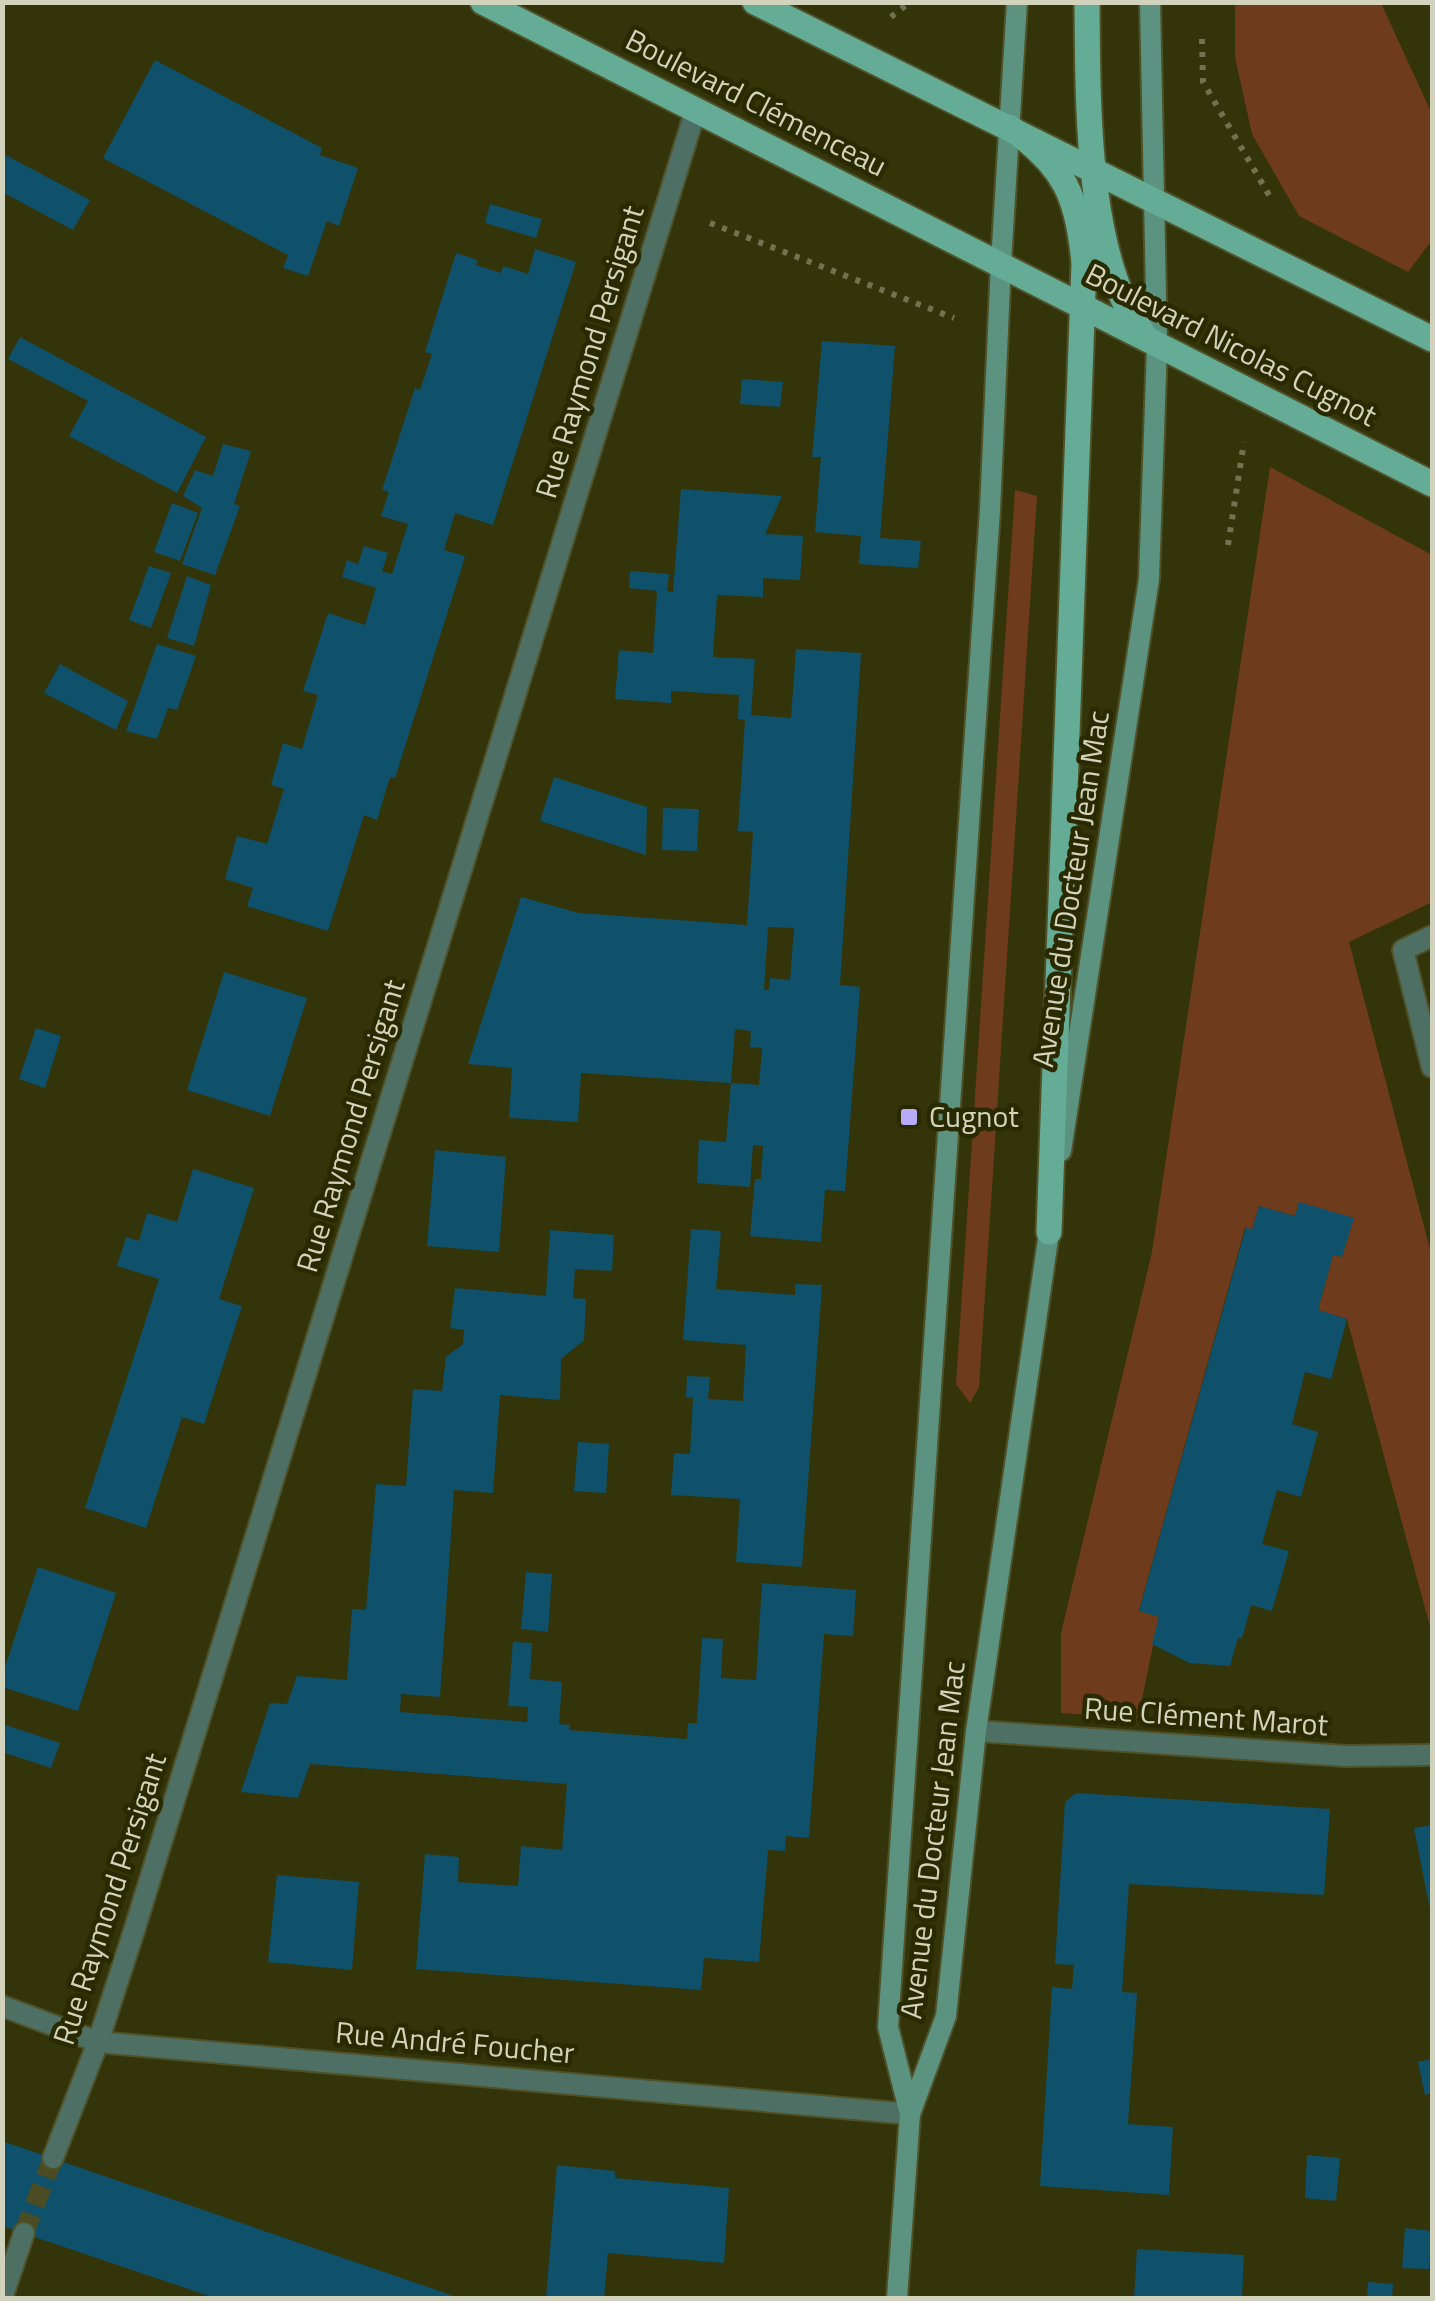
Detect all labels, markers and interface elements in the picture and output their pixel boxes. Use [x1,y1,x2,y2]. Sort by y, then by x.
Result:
street label: Boulevard Clémenceau [618,16,895,188]
street label: Rue Raymond Persigant [523,199,656,504]
street label: Boulevard Nicolas Cugnot [1078,251,1386,438]
street label: Avenue du Docteur Jean Mac [1019,707,1121,1070]
street label: Rue Raymond Persigant [284,973,417,1278]
place label: Cugnot [929,1093,1019,1139]
marker: Cugnot [898,1106,920,1128]
street label: Avenue du Docteur Jean Mac [887,1658,977,2022]
street label: Rue Clément Marot [1083,1685,1330,1748]
street label: Rue Raymond Persigant [40,1747,178,2050]
street label: Rue André Foucher [334,2009,576,2075]

